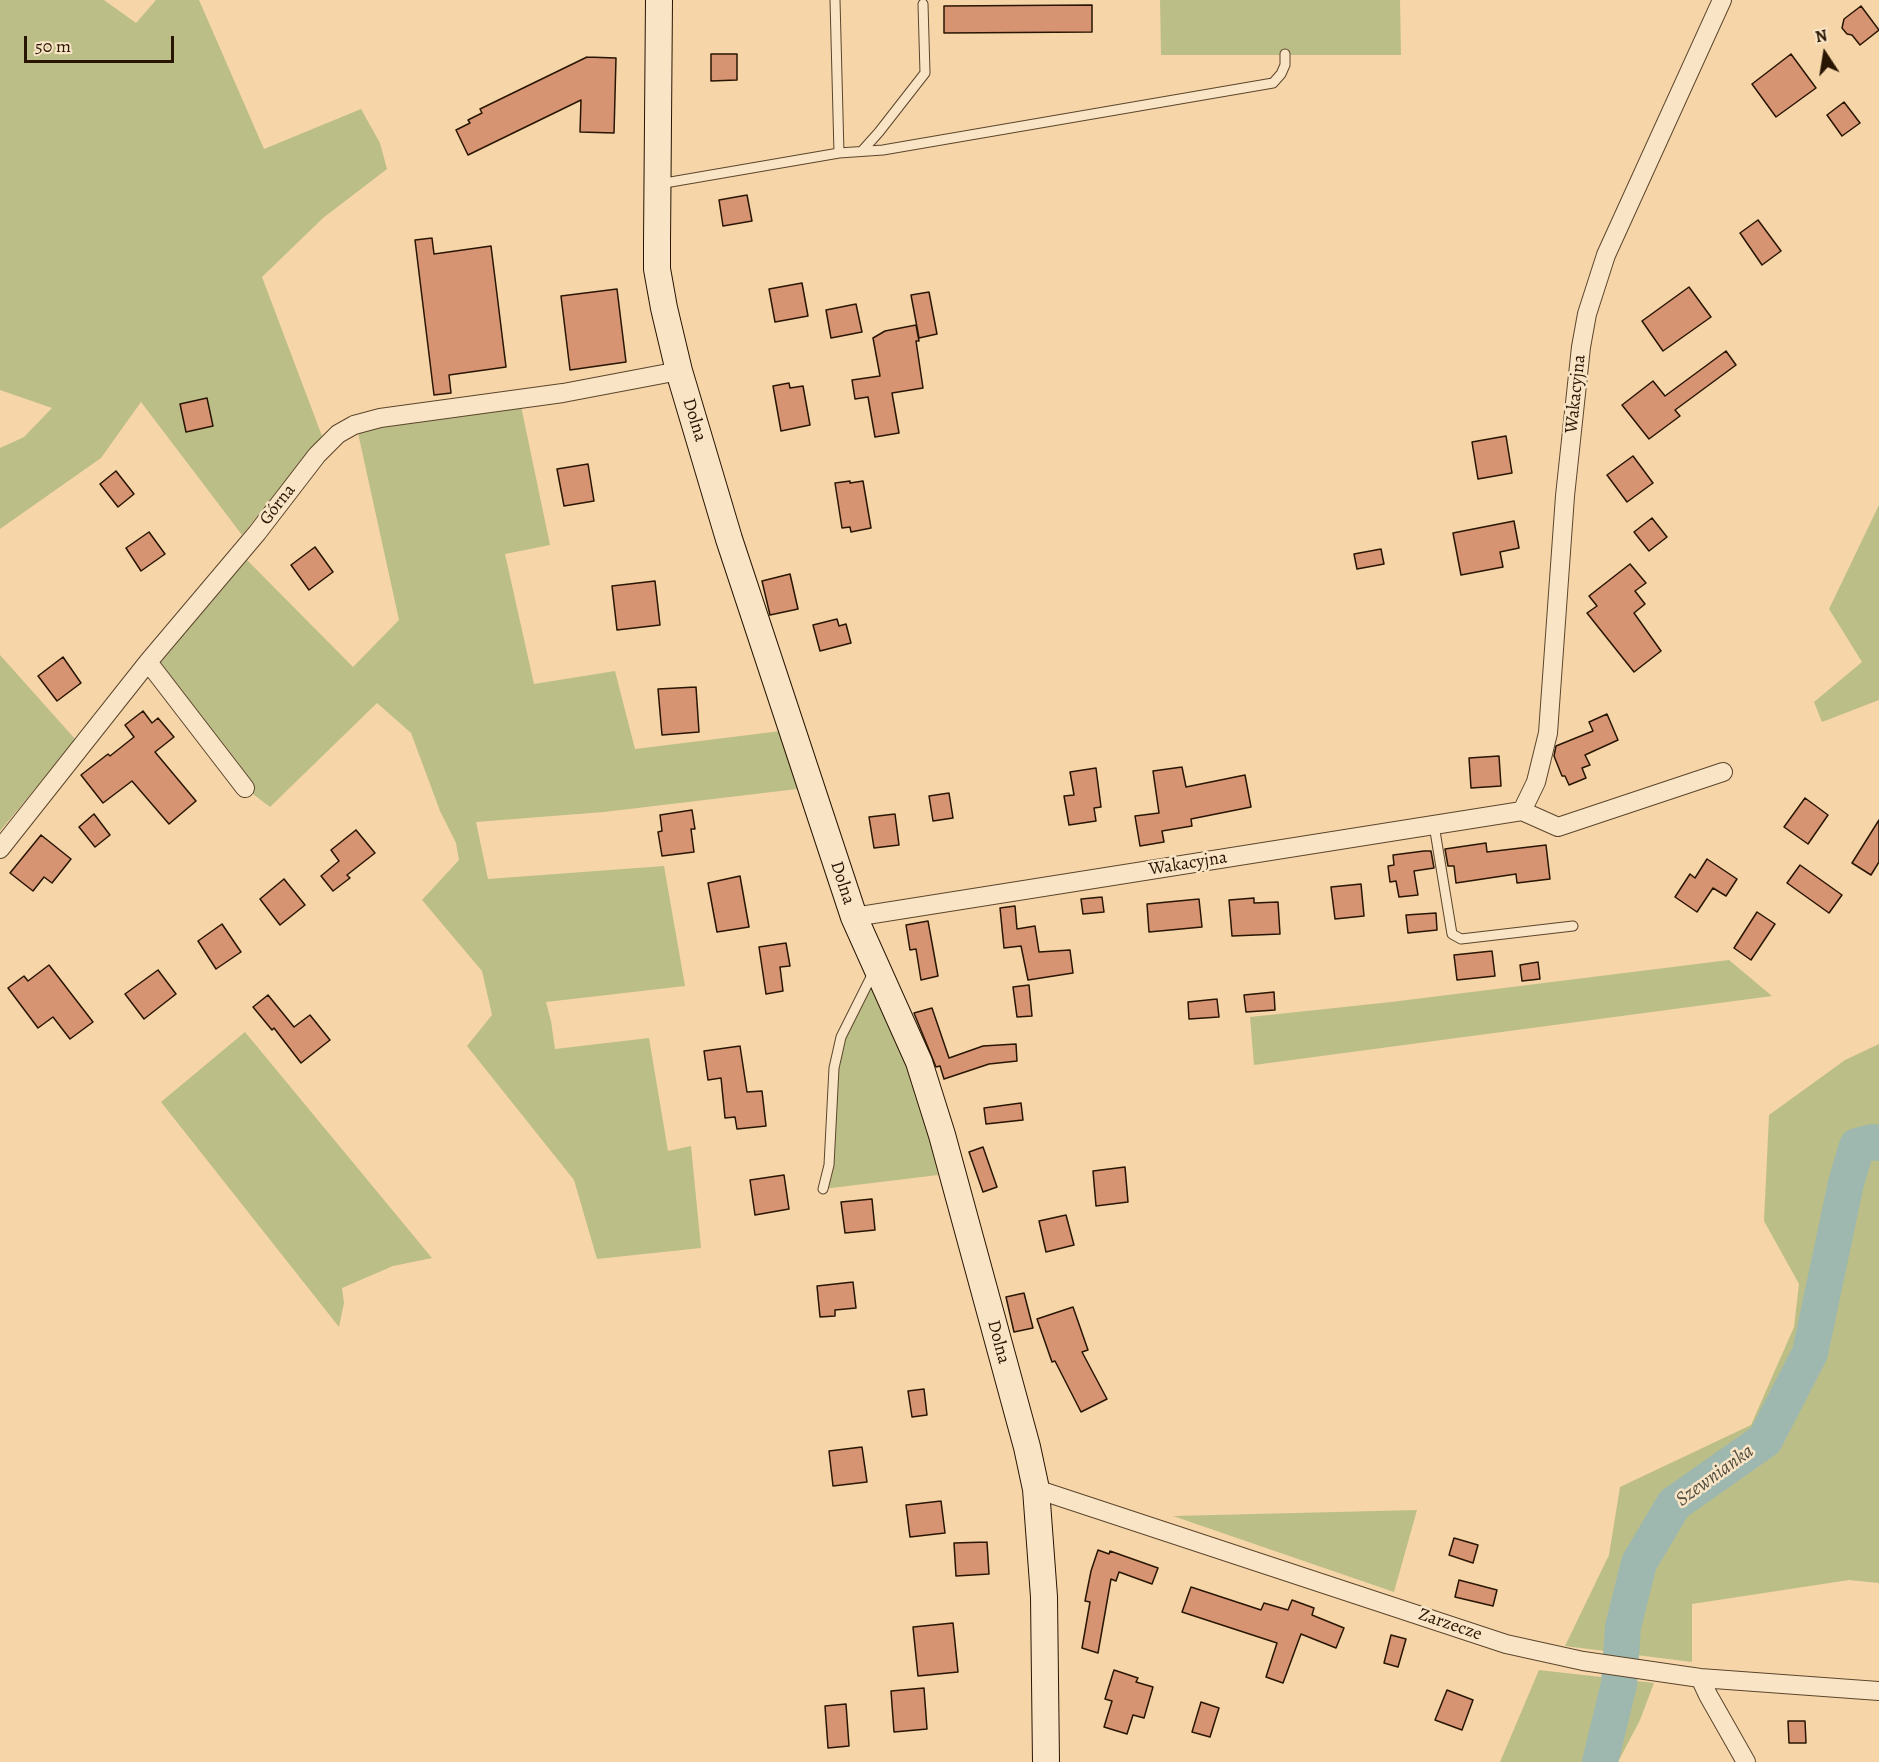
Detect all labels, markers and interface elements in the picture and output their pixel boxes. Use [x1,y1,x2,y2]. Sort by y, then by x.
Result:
scale bar [27,24,177,62]
north arrow [1795,24,1855,84]
text: N [1813,24,1829,48]
text: 50 m [35,34,71,58]
street label: Wakacyjna [1561,354,1591,434]
street label: Dolna [677,396,711,444]
street label: Górna [255,480,301,530]
street label: Wakacyjna [1147,847,1229,881]
street label: Dolna [825,859,859,907]
street label: Dolna [982,1318,1014,1366]
water label: Szewnianka [1671,1440,1759,1512]
street label: Zarzecze [1415,1604,1485,1646]

